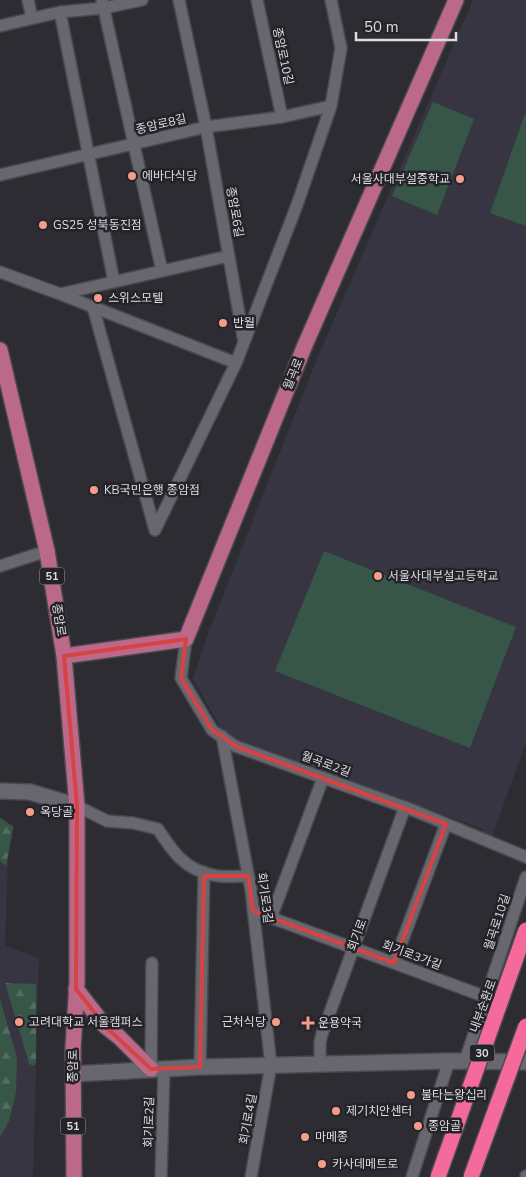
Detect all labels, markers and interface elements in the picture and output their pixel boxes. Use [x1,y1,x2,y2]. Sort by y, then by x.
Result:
scale bar [356,10,456,42]
text: 50 m [364,17,399,37]
street label: 종암로10길 [269,26,297,86]
street label: 종암로8길 [134,110,188,138]
place label: 에바다식당 [142,168,197,184]
marker: 에바다식당 [126,170,138,182]
place label: 서울사대부설중학교 [351,171,450,187]
marker: 서울사대부설중학교 [454,173,466,185]
street label: 종암로6길 [223,185,247,239]
place label: GS25 성북동진점 [53,217,142,233]
marker: GS25 성북동진점 [37,219,49,231]
place label: 스위스모텔 [108,290,163,306]
marker: 스위스모텔 [92,292,104,304]
place label: 반월 [233,315,255,331]
marker: 반월 [217,317,229,329]
street label: 월곡로 [279,356,307,392]
place label: KB국민은행 종암점 [104,482,200,498]
marker: KB국민은행 종암점 [88,484,100,496]
road number: 51 [40,568,64,584]
place label: 서울사대부설고등학교 [388,568,498,584]
marker: 서울사대부설고등학교 [372,570,384,582]
street label: 종암로 [49,602,69,638]
street label: 월곡로2길 [299,748,353,780]
place label: 옥당골 [40,804,73,820]
marker: 옥당골 [24,806,36,818]
street label: 회기로3길 [254,871,276,925]
street label: 월곡로10길 [480,892,514,952]
street label: 회기로 [344,917,370,953]
street label: 회기로3가길 [380,937,444,973]
street label: 내부순환로 [466,977,500,1035]
place label: 고려대학교 서울캠퍼스 [29,1014,143,1030]
place label: 근처식당 [222,1014,266,1030]
place label: 운용약국 [318,1015,362,1031]
marker: 고려대학교 서울캠퍼스 [13,1016,25,1028]
marker: 근처식당 [270,1016,282,1028]
marker: 운용약국 [302,1017,314,1029]
road number: 30 [470,1044,494,1062]
street label: 종암로 [65,1049,81,1083]
place label: 불타는왕십리 [421,1087,487,1103]
marker: 불타는왕십리 [405,1089,417,1101]
street label: 회기로4길 [236,1092,260,1146]
street label: 회기로2길 [141,1096,157,1148]
place label: 제기치안센터 [346,1103,412,1119]
marker: 제기치안센터 [330,1105,342,1117]
road number: 51 [60,1118,86,1134]
place label: 종암골 [428,1118,461,1134]
marker: 종암골 [412,1120,424,1132]
place label: 마메종 [315,1129,348,1145]
marker: 마메종 [299,1131,311,1143]
place label: 카사데메트로 [332,1156,398,1172]
marker: 카사데메트로 [316,1158,328,1170]

